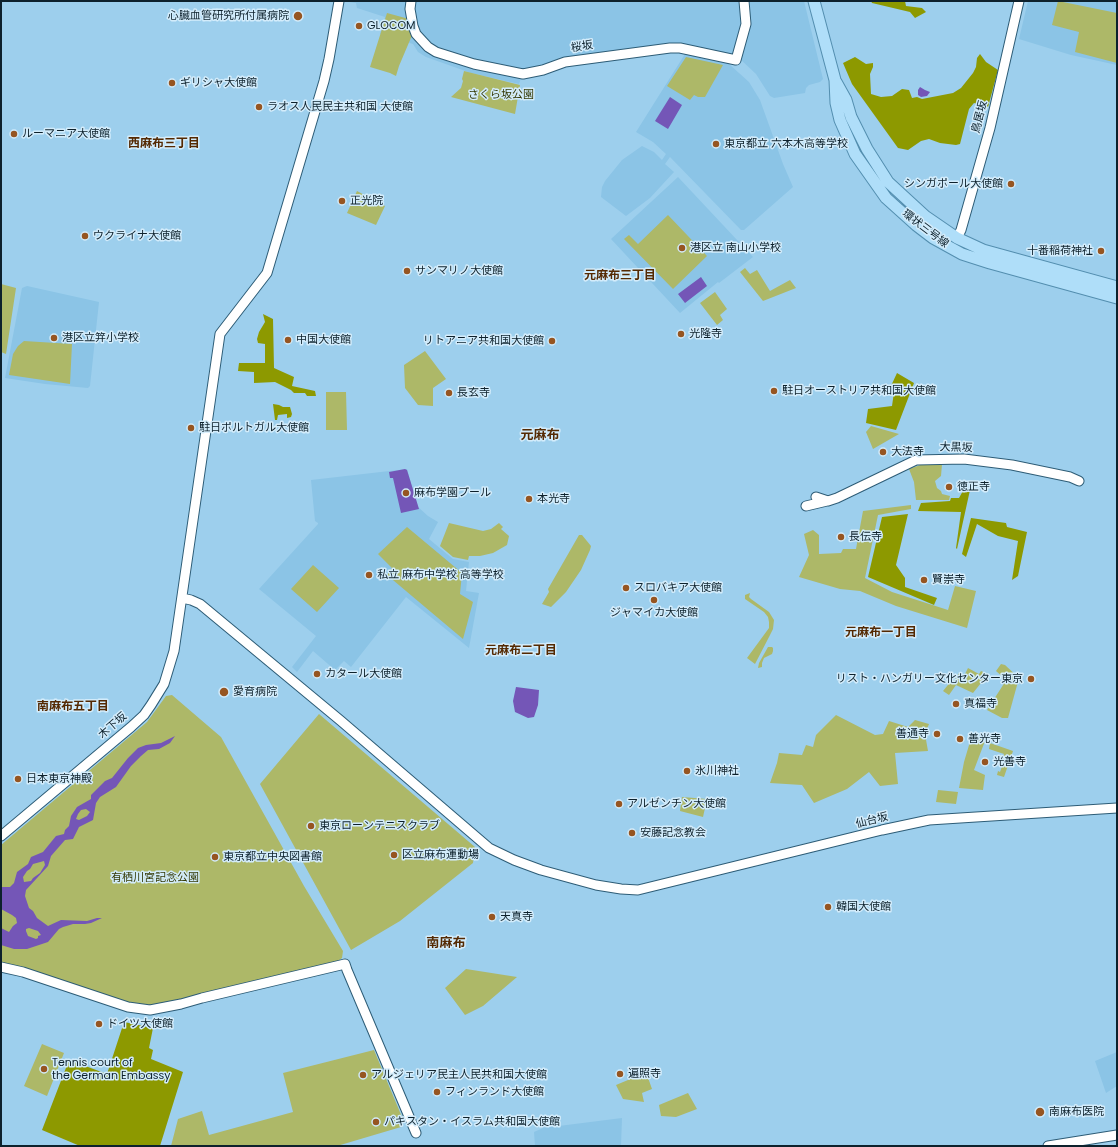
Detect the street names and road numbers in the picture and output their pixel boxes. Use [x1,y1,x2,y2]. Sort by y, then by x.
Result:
street label: 桜坂 [570,39,594,55]
street label: 鳥居坂 [970,99,990,135]
street label: 環状三号線 [899,207,951,251]
street label: 大黒坂 [939,441,973,455]
street label: 木下坂 [96,710,130,742]
street label: 仙台坂 [854,811,890,831]

